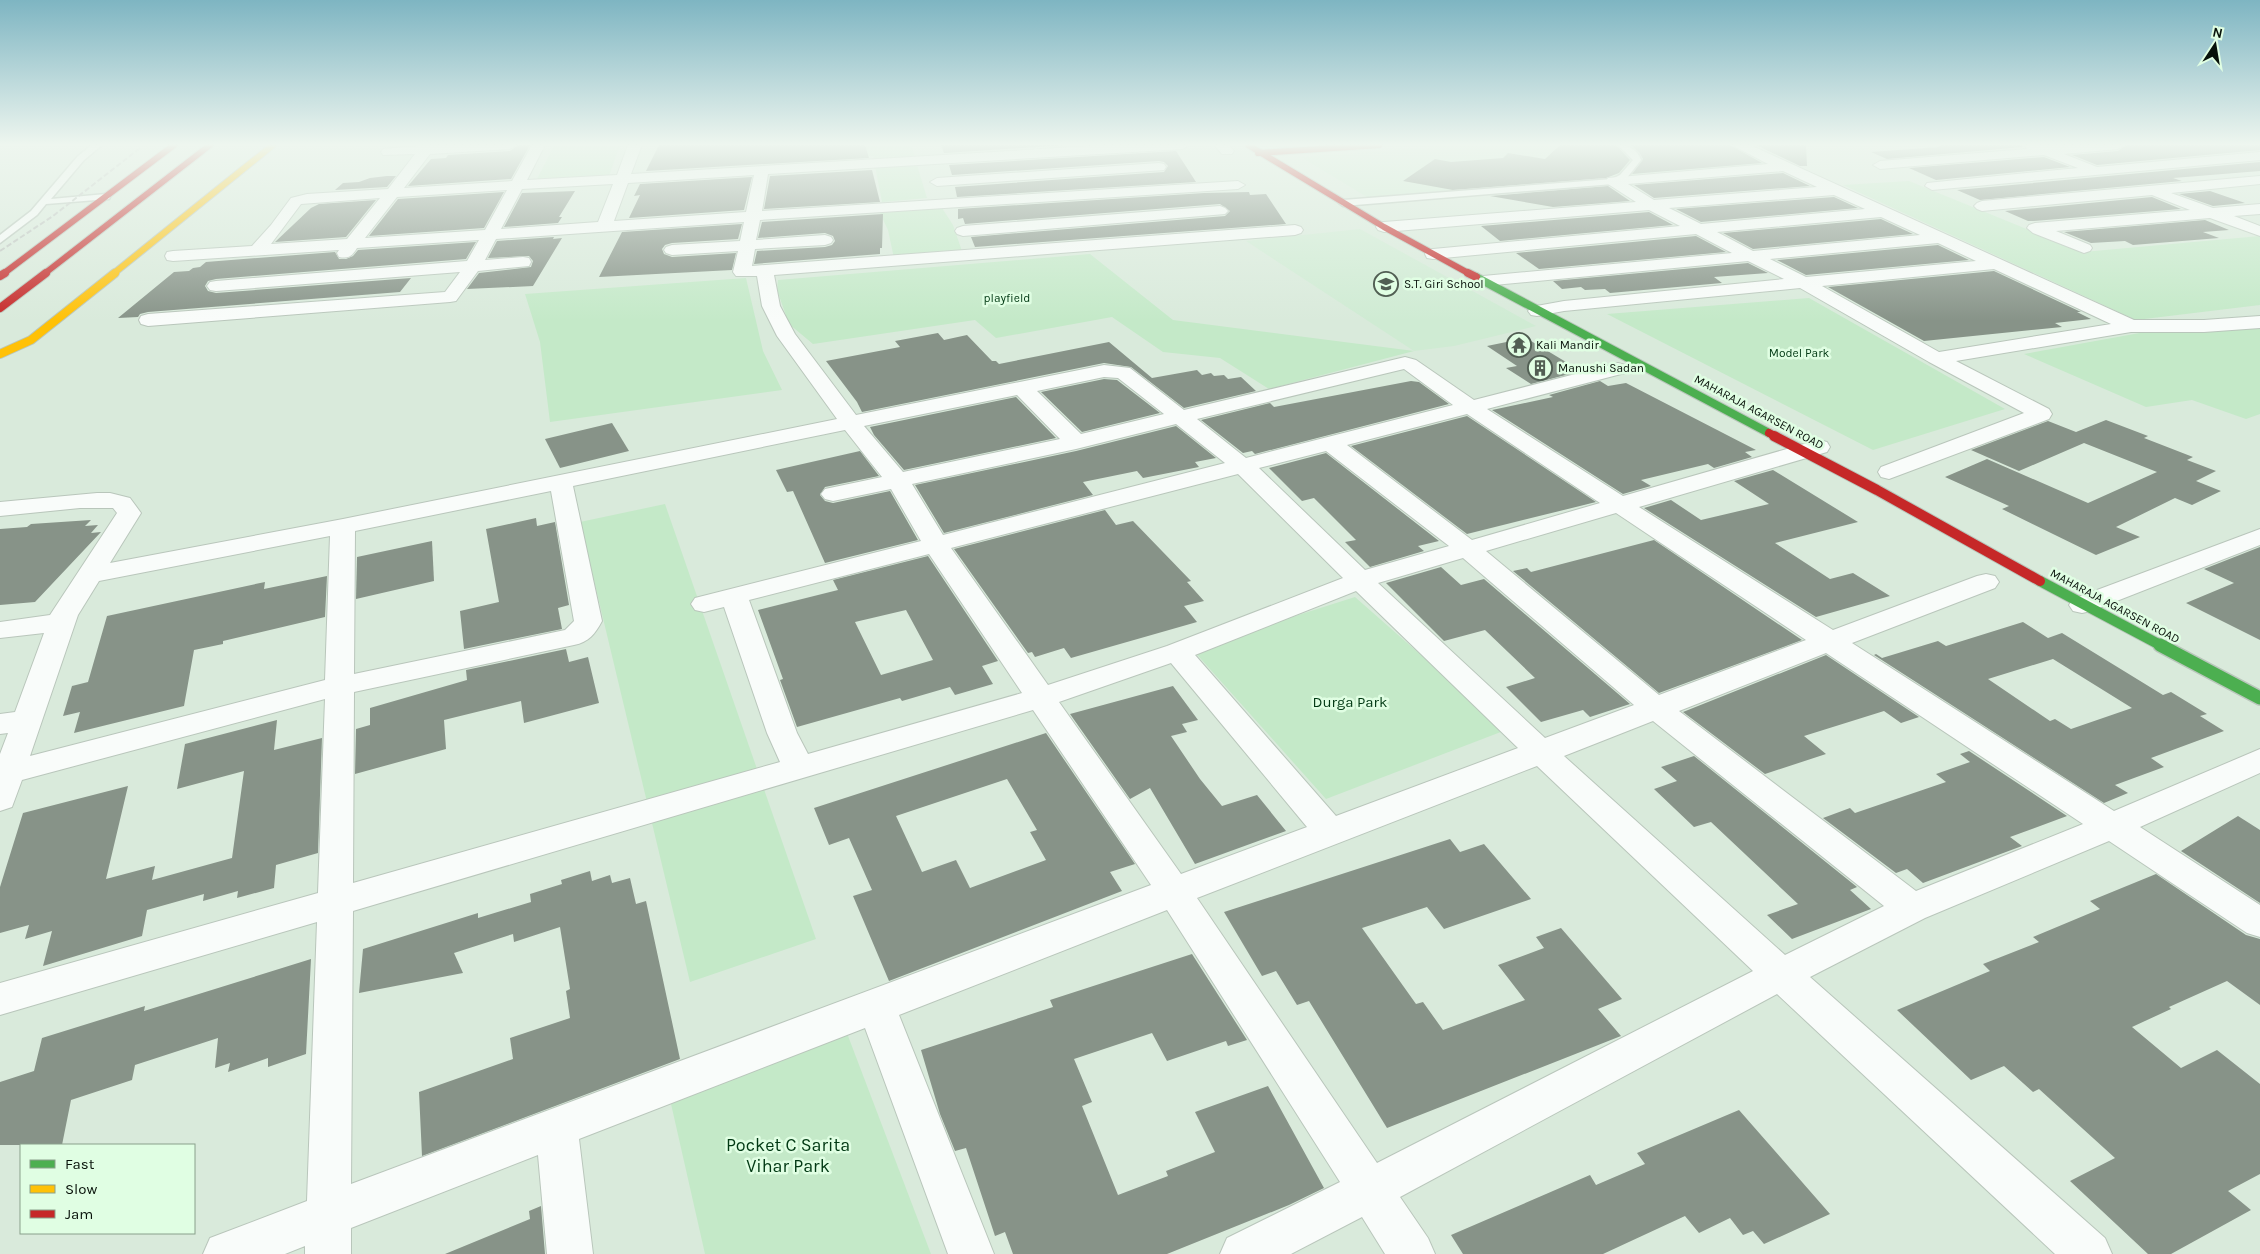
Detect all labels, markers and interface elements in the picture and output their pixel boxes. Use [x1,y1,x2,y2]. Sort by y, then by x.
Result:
north arrow [2190,20,2240,70]
text: N [2211,23,2224,42]
school or university icon: S.T. Giri School [1373,271,1399,297]
place label: S.T. Giri School [1404,277,1484,291]
park label: playfield [984,291,1030,305]
temple icon: Kali Mandir [1506,332,1532,358]
place label: Kali Mandir [1536,338,1599,352]
park label: Model Park [1769,346,1830,360]
building icon: Manushi Sadan [1527,355,1553,381]
place label: Manushi Sadan [1558,361,1644,375]
street label: MAHARAJA AGARSEN ROAD [1692,372,1826,452]
street label: MAHARAJA AGARSEN ROAD [2048,566,2182,646]
park label: Durga Park [1313,693,1387,711]
park label: Pocket C Sarita Vihar Park [726,1134,850,1177]
legend [20,1144,195,1234]
text: Fast [65,1155,95,1173]
text: Slow [65,1180,97,1198]
text: Jam [65,1205,93,1223]

